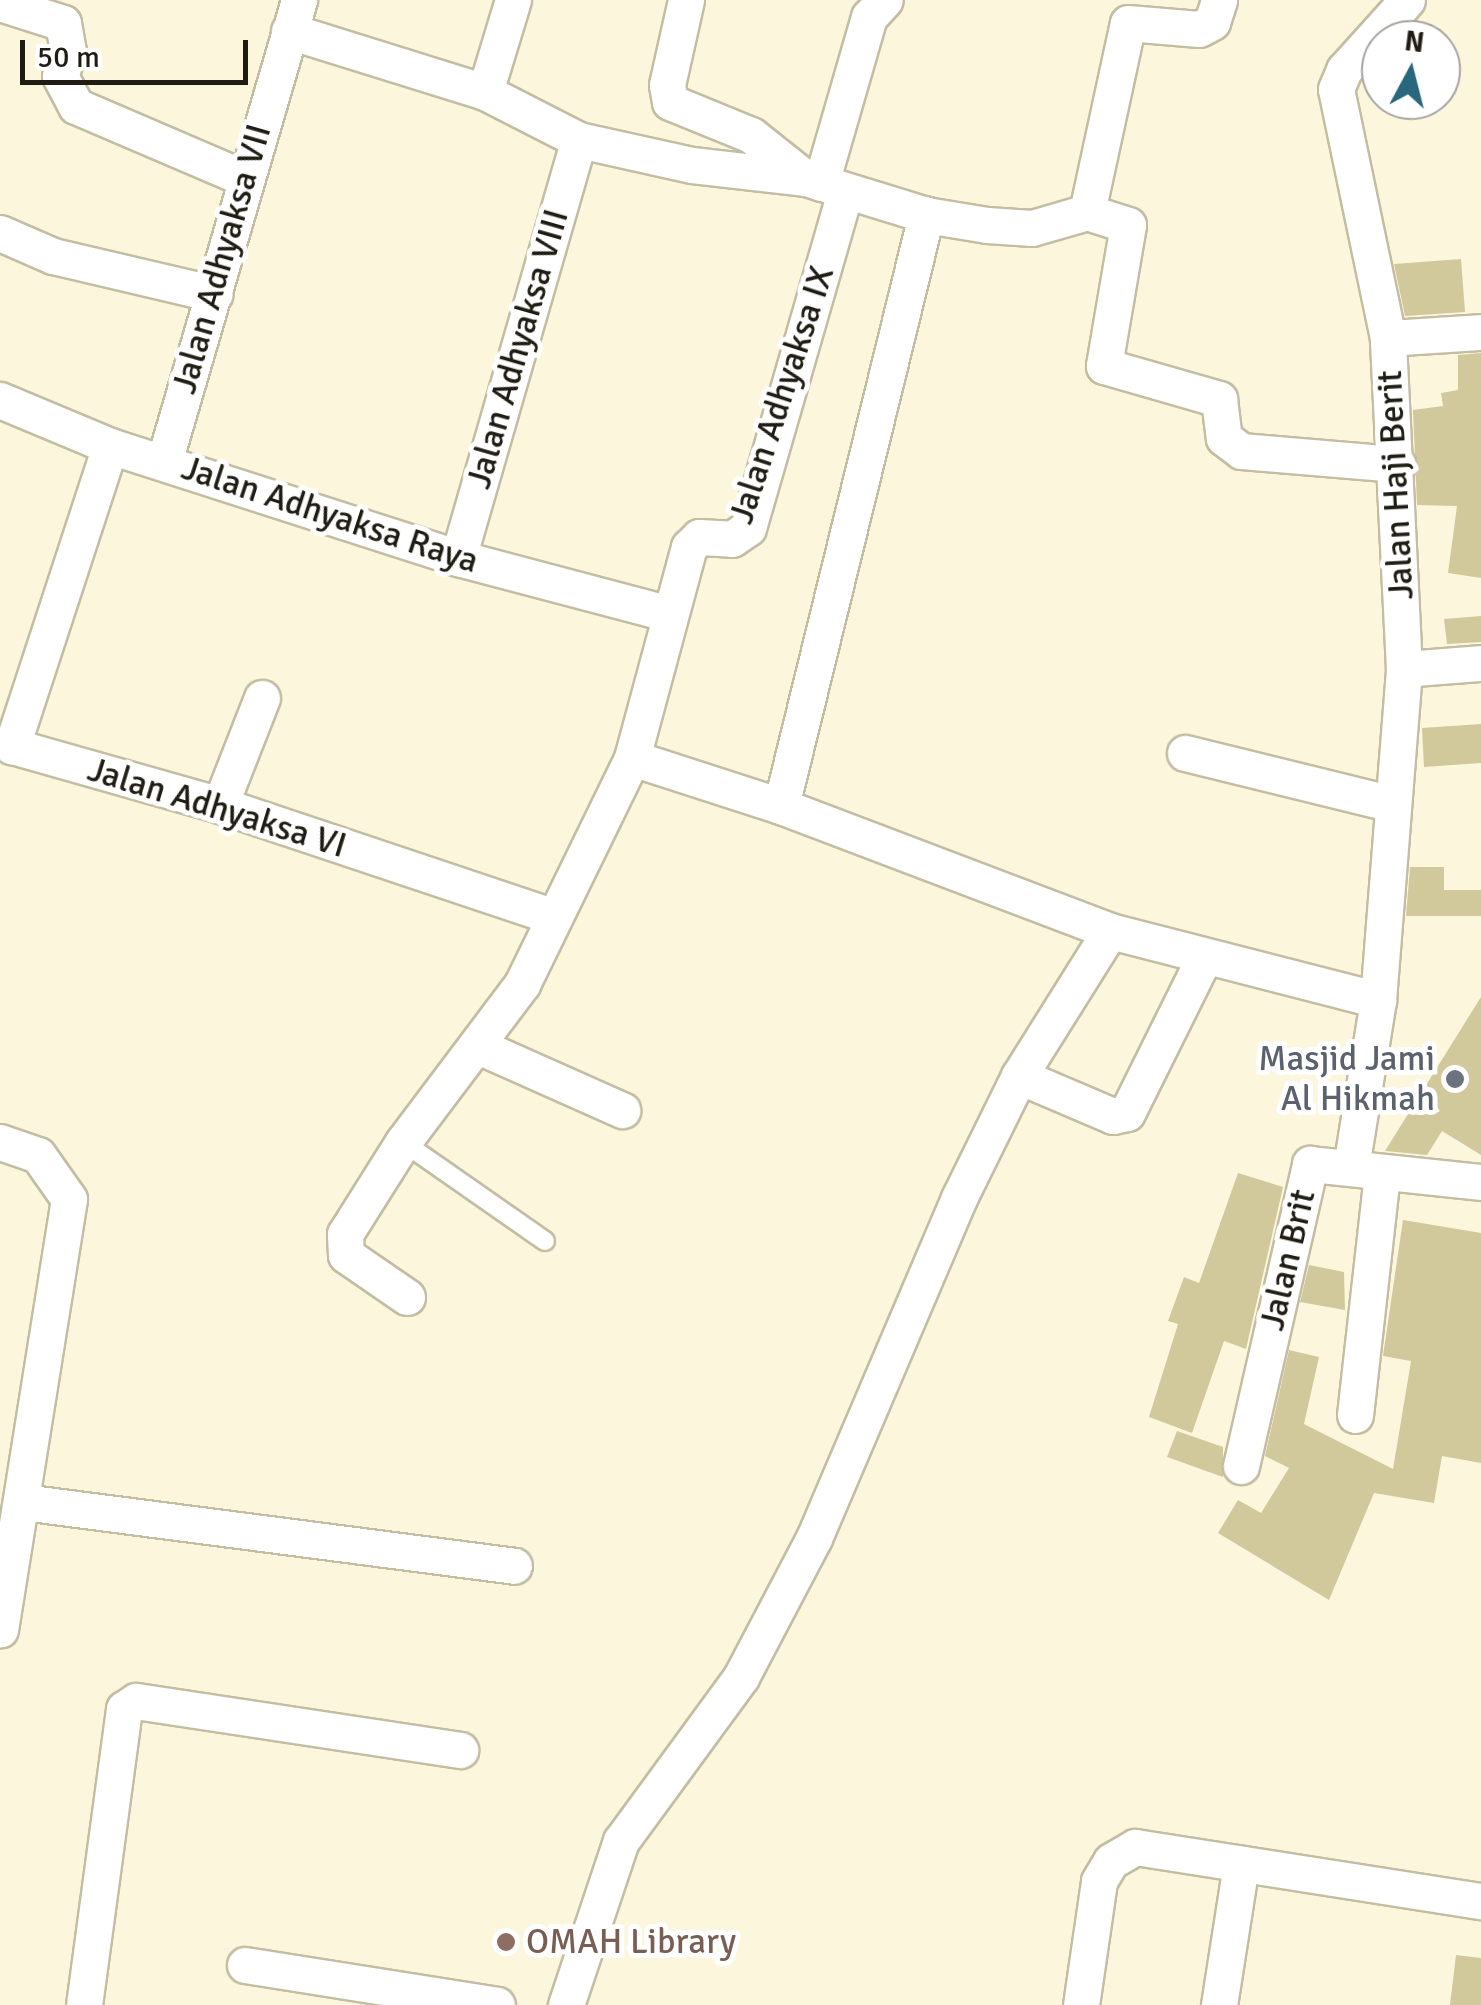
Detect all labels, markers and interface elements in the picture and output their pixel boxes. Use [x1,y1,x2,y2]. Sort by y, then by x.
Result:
scale bar [25,20,252,82]
north arrow [1361,20,1461,120]
text: N [1403,24,1426,60]
text: 50 m [37,39,100,76]
street label: Jalan Adhyaksa VII [163,119,281,399]
street label: Jalan Adhyaksa VIII [458,205,578,493]
street label: Jalan Adhyaksa IX [721,261,843,529]
street label: Jalan Haji Berit [1369,369,1423,601]
street label: Jalan Adhyaksa Raya [176,447,484,583]
street label: Jalan Adhyaksa VI [83,749,351,867]
place label: Masjid Jami Al Hikmah [1258,1038,1435,1120]
marker: Masjid Jami Al Hikmah [1444,1068,1466,1090]
street label: Jalan Brit [1251,1186,1325,1334]
place label: OMAH Library [526,1921,736,1963]
marker: OMAH Library [495,1931,517,1953]

